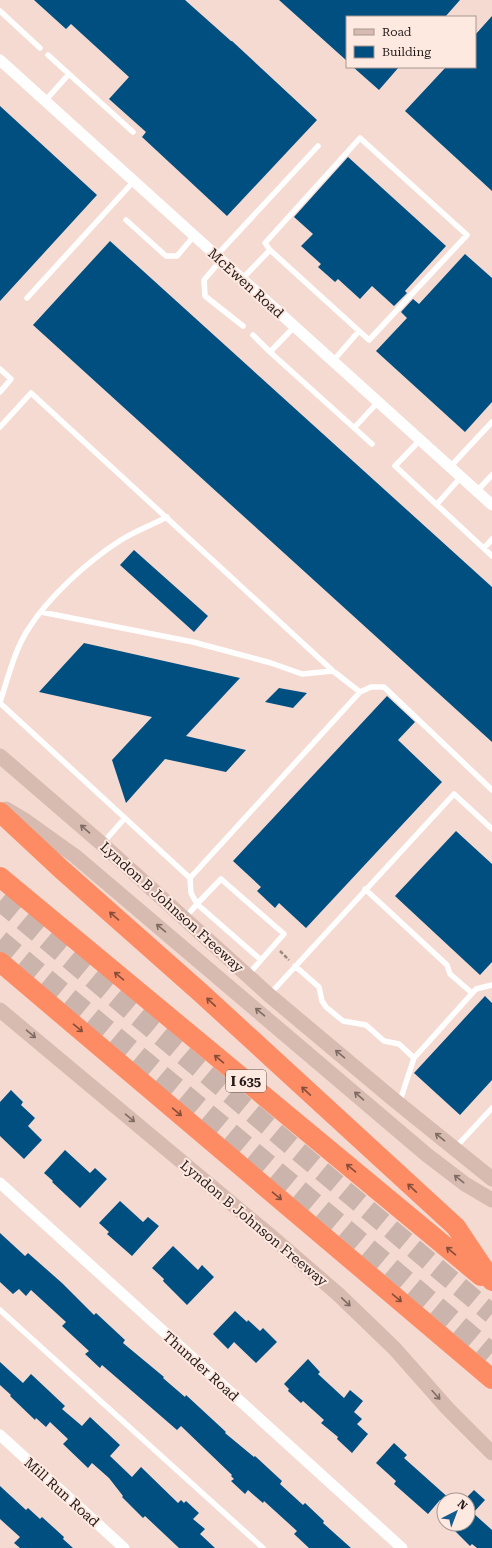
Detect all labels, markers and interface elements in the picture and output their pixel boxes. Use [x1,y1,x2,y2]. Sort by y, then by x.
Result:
legend [346,16,476,68]
text: Road [382,25,412,39]
text: Building [382,45,431,59]
street label: McEwen Road [205,245,287,321]
one-way arrow [80,825,90,834]
street label: Lyndon B Johnson Freeway [97,838,247,976]
one-way arrow [109,911,119,920]
one-way arrow [156,923,166,932]
one-way arrow [113,971,124,980]
one-way arrow [206,997,216,1007]
one-way arrow [255,1007,266,1016]
one-way arrow [73,1024,83,1033]
one-way arrow [25,1029,36,1038]
one-way arrow [334,1050,345,1059]
one-way arrow [213,1054,224,1063]
road number: I 635 [226,1070,266,1092]
one-way arrow [301,1086,311,1095]
one-way arrow [354,1092,365,1101]
one-way arrow [172,1108,183,1117]
one-way arrow [124,1114,135,1123]
one-way arrow [434,1132,445,1141]
street label: Lyndon B Johnson Freeway [177,1157,331,1290]
one-way arrow [346,1164,357,1173]
one-way arrow [454,1175,465,1184]
one-way arrow [408,1184,418,1193]
one-way arrow [271,1192,282,1201]
one-way arrow [446,1247,457,1256]
one-way arrow [392,1294,403,1303]
one-way arrow [341,1297,351,1307]
street label: Thunder Road [160,1328,242,1404]
one-way arrow [431,1390,440,1400]
street label: Mill Run Road [21,1454,103,1530]
north arrow [436,1492,476,1532]
text: N [455,1497,470,1513]

